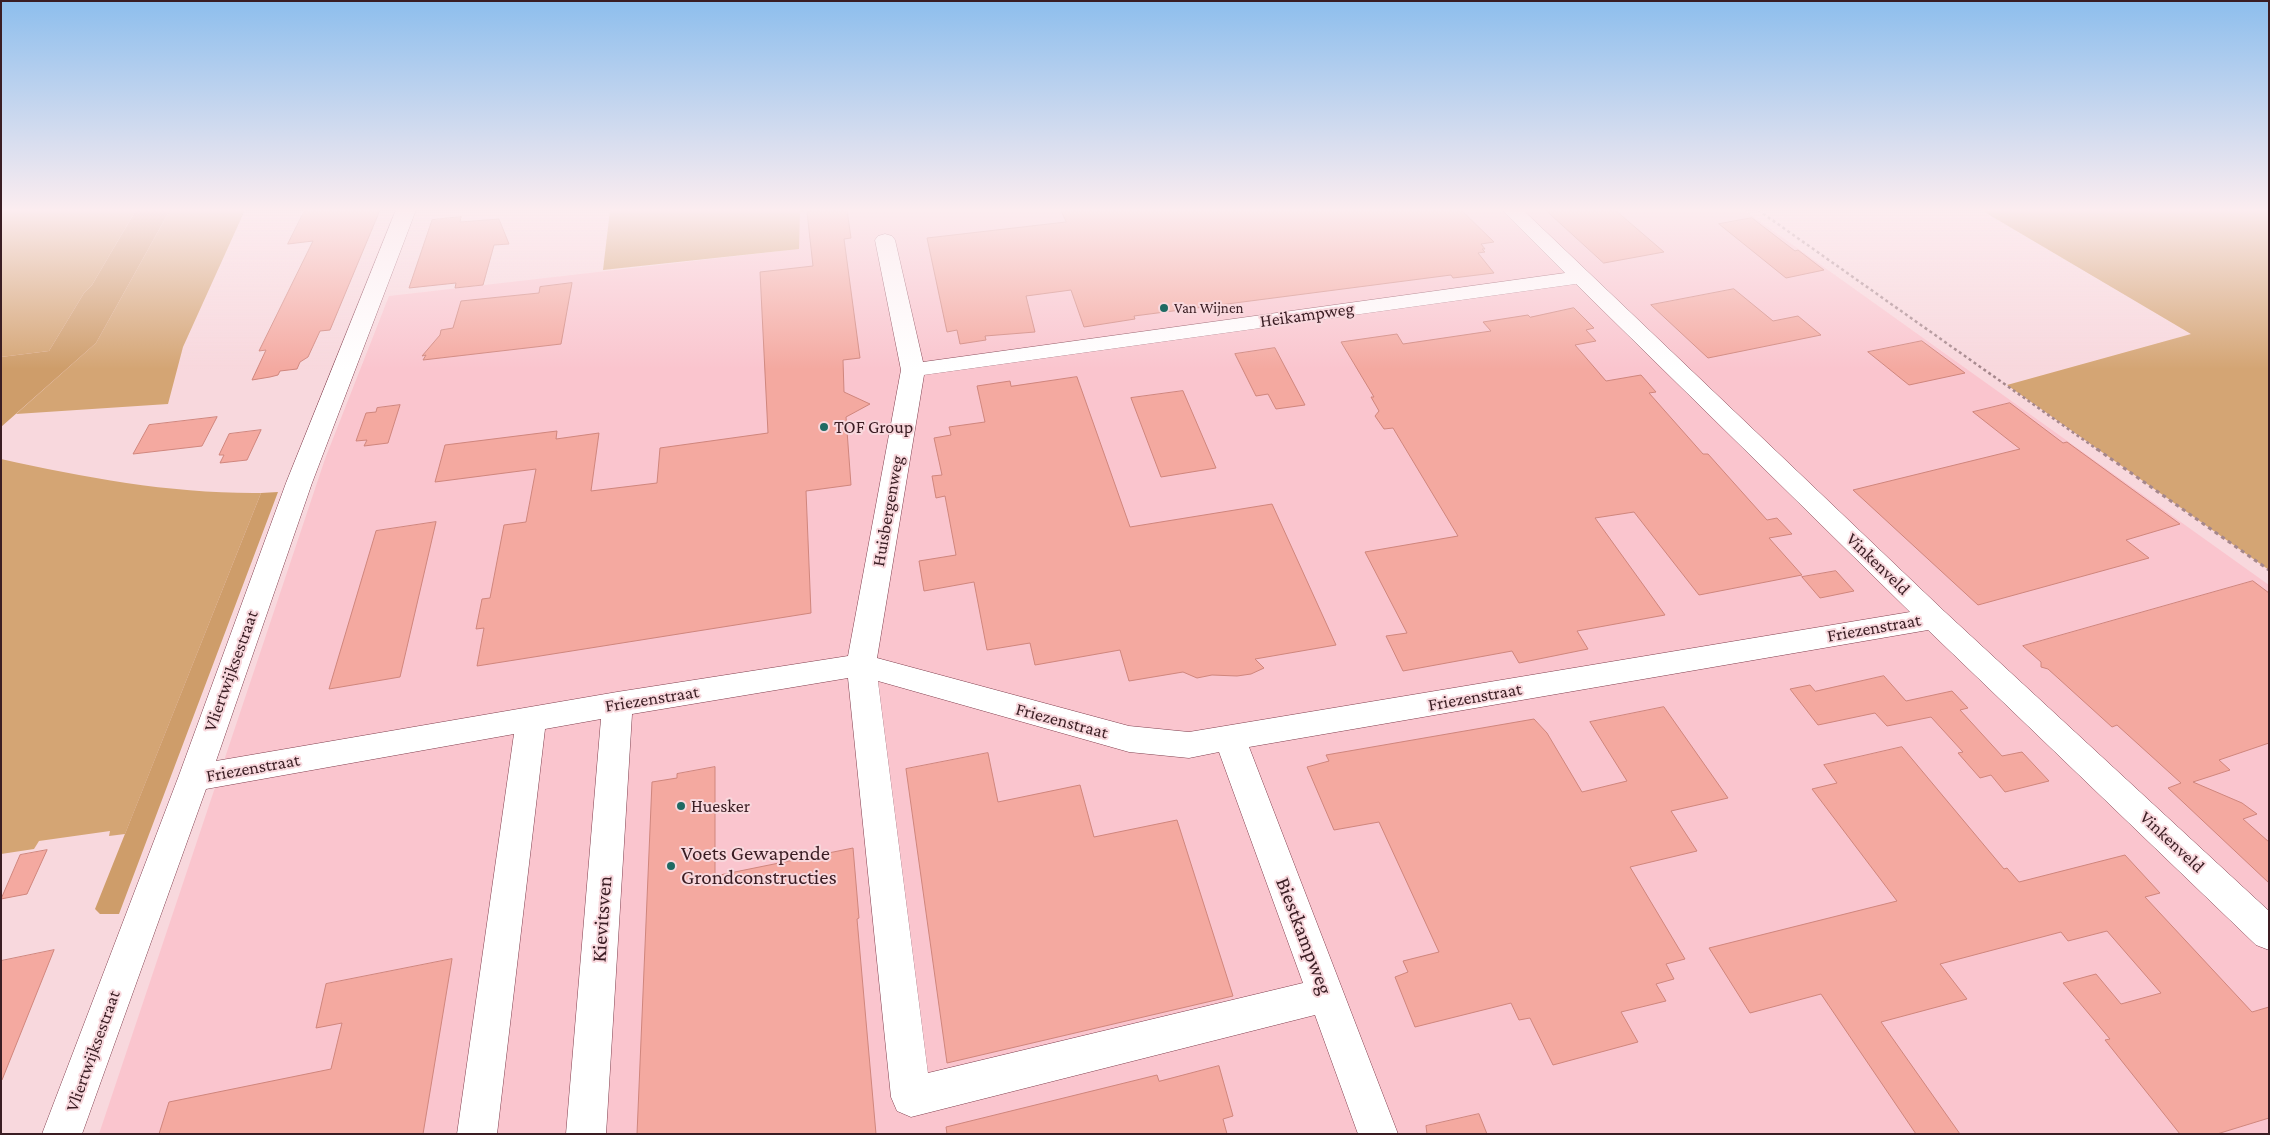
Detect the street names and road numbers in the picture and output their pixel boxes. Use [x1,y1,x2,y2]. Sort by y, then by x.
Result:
street label: Heikampweg [1259,298,1355,332]
street label: Huisbergenweg [868,454,908,568]
street label: Vinkenveld [1841,528,1915,600]
street label: Vliertwijksestraat [199,607,263,735]
street label: Friezenstraat [1825,609,1923,647]
street label: Friezenstraat [1426,678,1524,716]
street label: Friezenstraat [604,681,700,717]
street label: Friezenstraat [1013,698,1111,744]
street label: Friezenstraat [204,749,302,787]
street label: Vinkenveld [2135,807,2209,877]
street label: Biestkampweg [1270,874,1338,998]
street label: Kievitsven [586,875,618,963]
street label: Vliertwijksestraat [61,987,125,1115]

